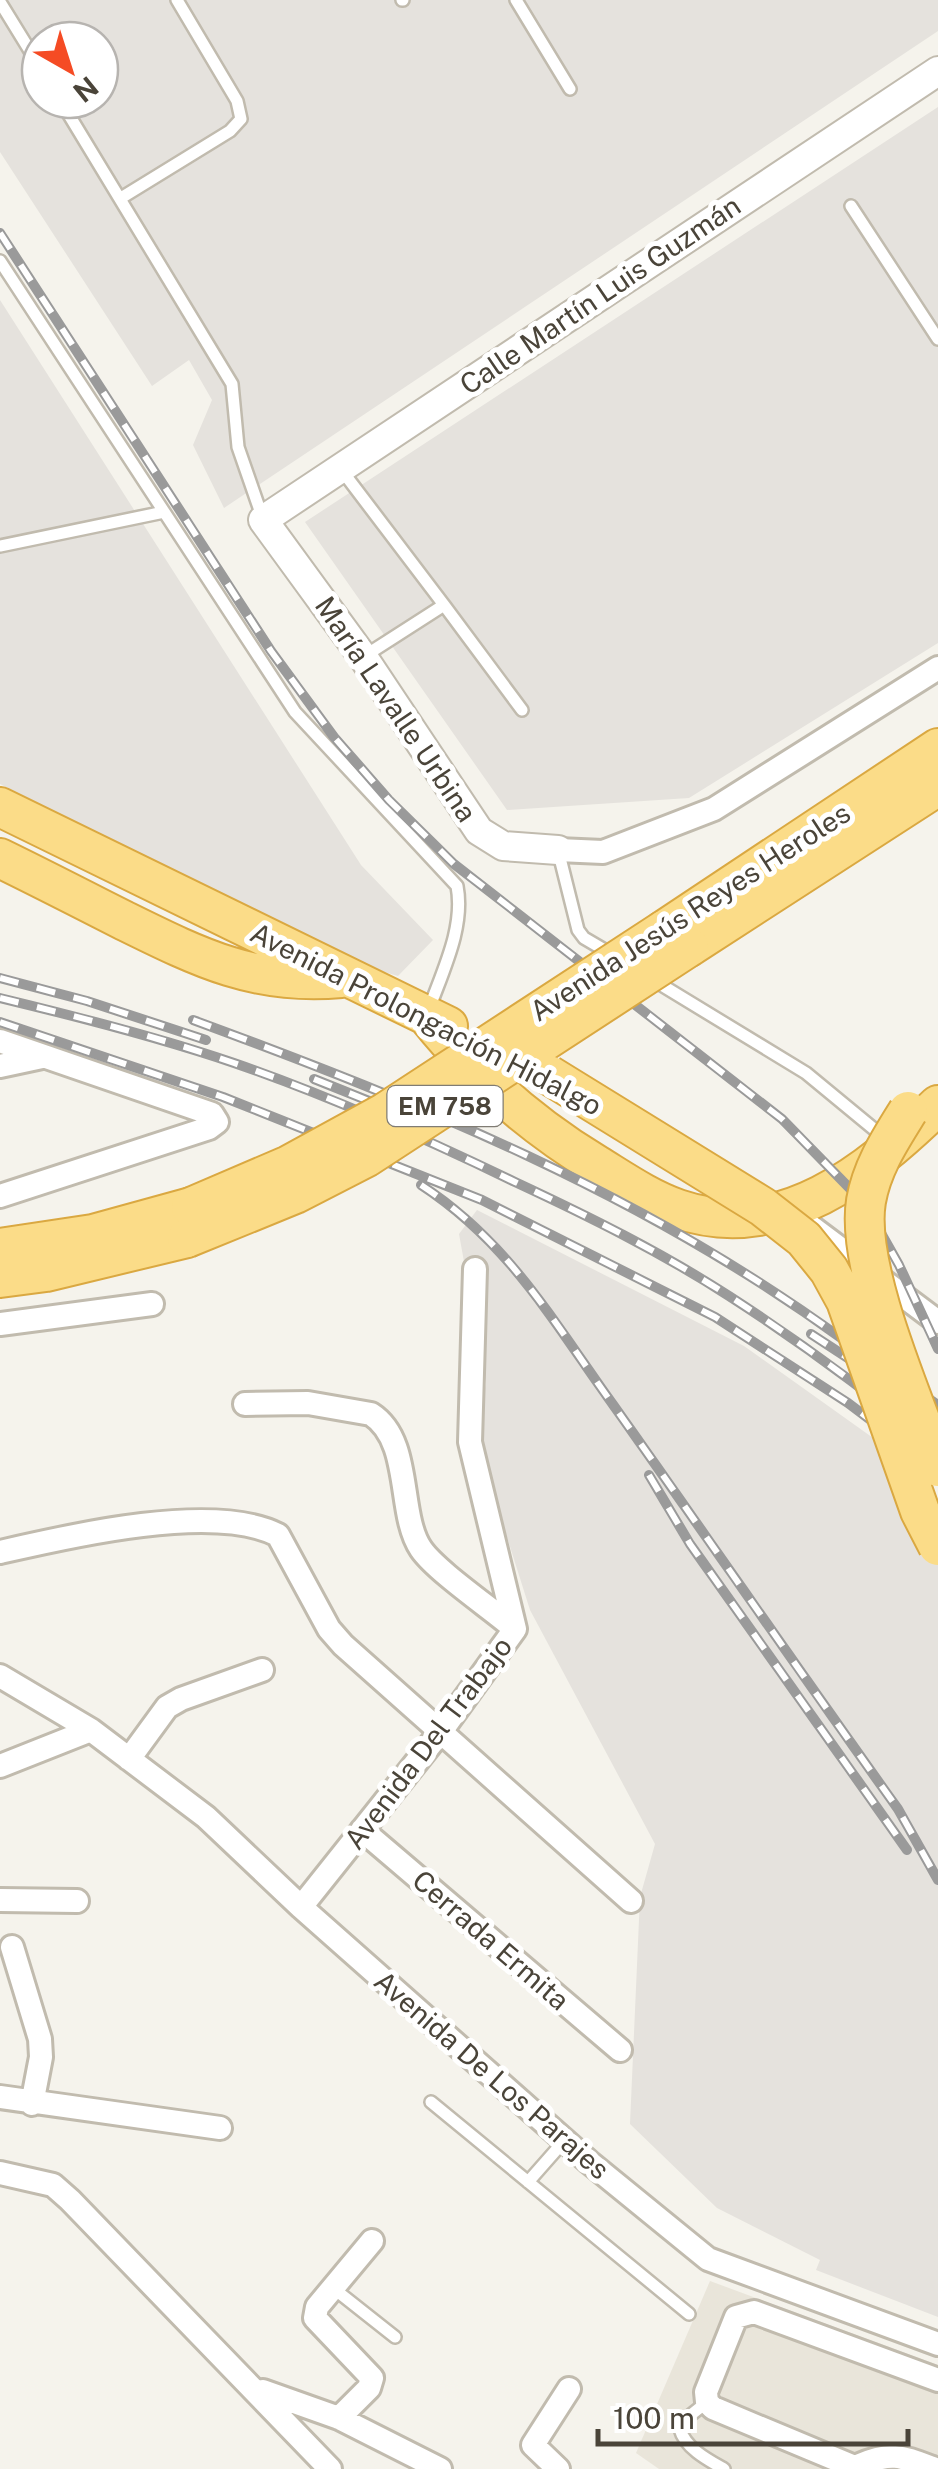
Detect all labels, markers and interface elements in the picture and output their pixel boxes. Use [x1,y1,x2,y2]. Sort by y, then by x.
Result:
north arrow [20,20,120,120]
text: N [67,70,105,110]
street label: Calle Martín Luis Guzmán [453,188,746,401]
street label: María Lavalle Urbina [309,590,484,828]
street label: Avenida Jesús Reyes Heroles [524,796,856,1027]
street label: Avenida Prolongación Hidalgo [245,915,607,1122]
road number: EM 758 [388,1086,502,1126]
street label: Avenida Del Trabajo [337,1630,518,1855]
street label: Cerrada Ermita [406,1863,576,2016]
street label: Avenida De Los Parajes [368,1964,617,2186]
scale bar [598,2384,908,2446]
text: 100 m [613,2400,695,2436]

